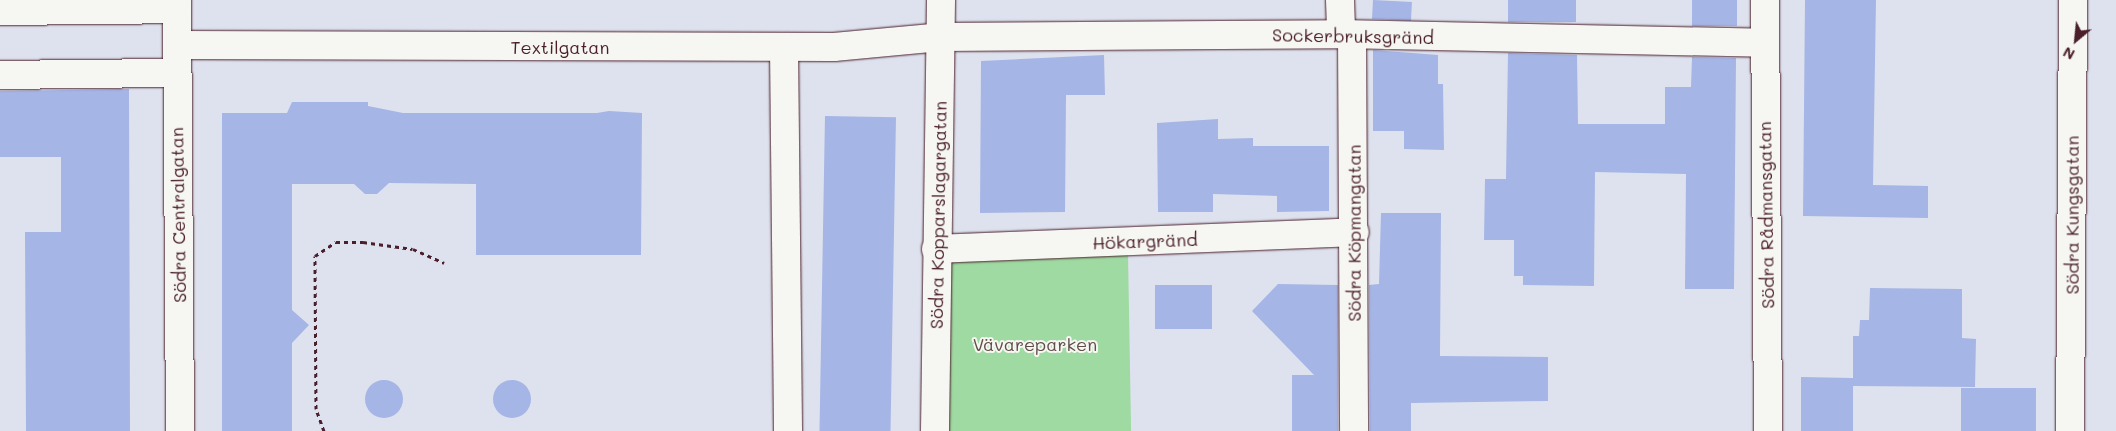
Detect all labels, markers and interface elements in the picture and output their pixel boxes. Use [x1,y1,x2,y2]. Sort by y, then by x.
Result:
north arrow [2051,15,2101,65]
street label: Sockerbruksgränd [1272,24,1434,48]
street label: Textilgatan [510,36,610,58]
text: N [2060,43,2078,65]
street label: Södra Kopparslagargatan [925,101,951,329]
street label: Södra Rådmansgatan [1754,121,1778,309]
street label: Södra Centralgatan [166,127,190,303]
street label: Södra Kungsgatan [2061,136,2083,294]
street label: Södra Köpmangatan [1343,144,1365,322]
street label: Hökargränd [1092,228,1198,254]
park label: Vävareparken [973,333,1097,355]

